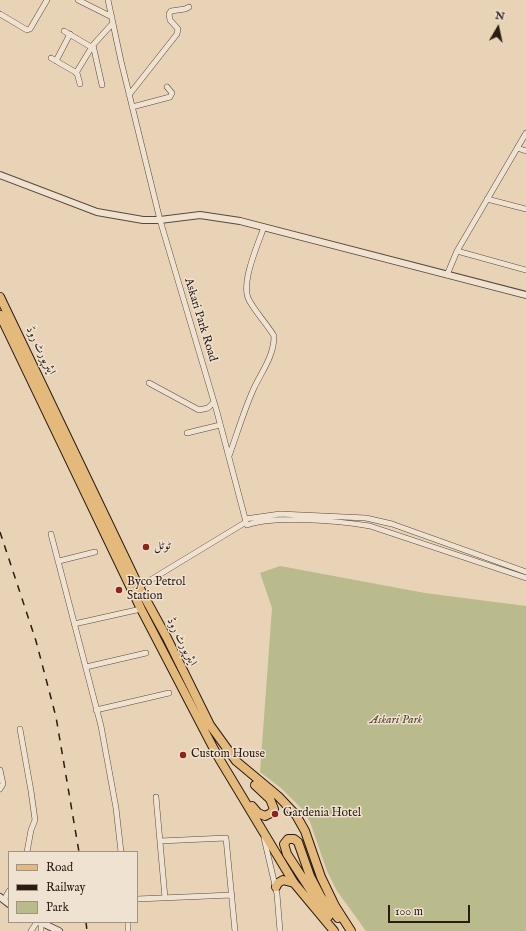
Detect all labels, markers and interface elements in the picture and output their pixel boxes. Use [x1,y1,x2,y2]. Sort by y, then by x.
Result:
north arrow [478,8,518,48]
text: N [494,8,506,24]
street label: Askari Park Road [180,276,220,364]
street label: ایئرپورٹ روڈ [22,324,58,378]
place label: ٹوٹل [154,540,170,554]
marker: ٹوٹل [141,542,151,552]
place label: Byco Petrol Station [127,576,185,604]
marker: Byco Petrol Station [114,585,124,595]
street label: ایئرپورٹ روڈ [163,615,199,669]
park label: Askari Park [370,714,422,728]
place label: Custom House [191,748,265,762]
marker: Custom House [178,750,188,760]
place label: Gardenia Hotel [283,807,361,821]
marker: Gardenia Hotel [270,809,280,819]
legend [8,851,138,923]
text: Road [46,860,73,875]
text: Railway [46,880,85,895]
scale bar [390,897,472,923]
text: Park [46,900,69,915]
text: 100 m [395,904,423,919]

